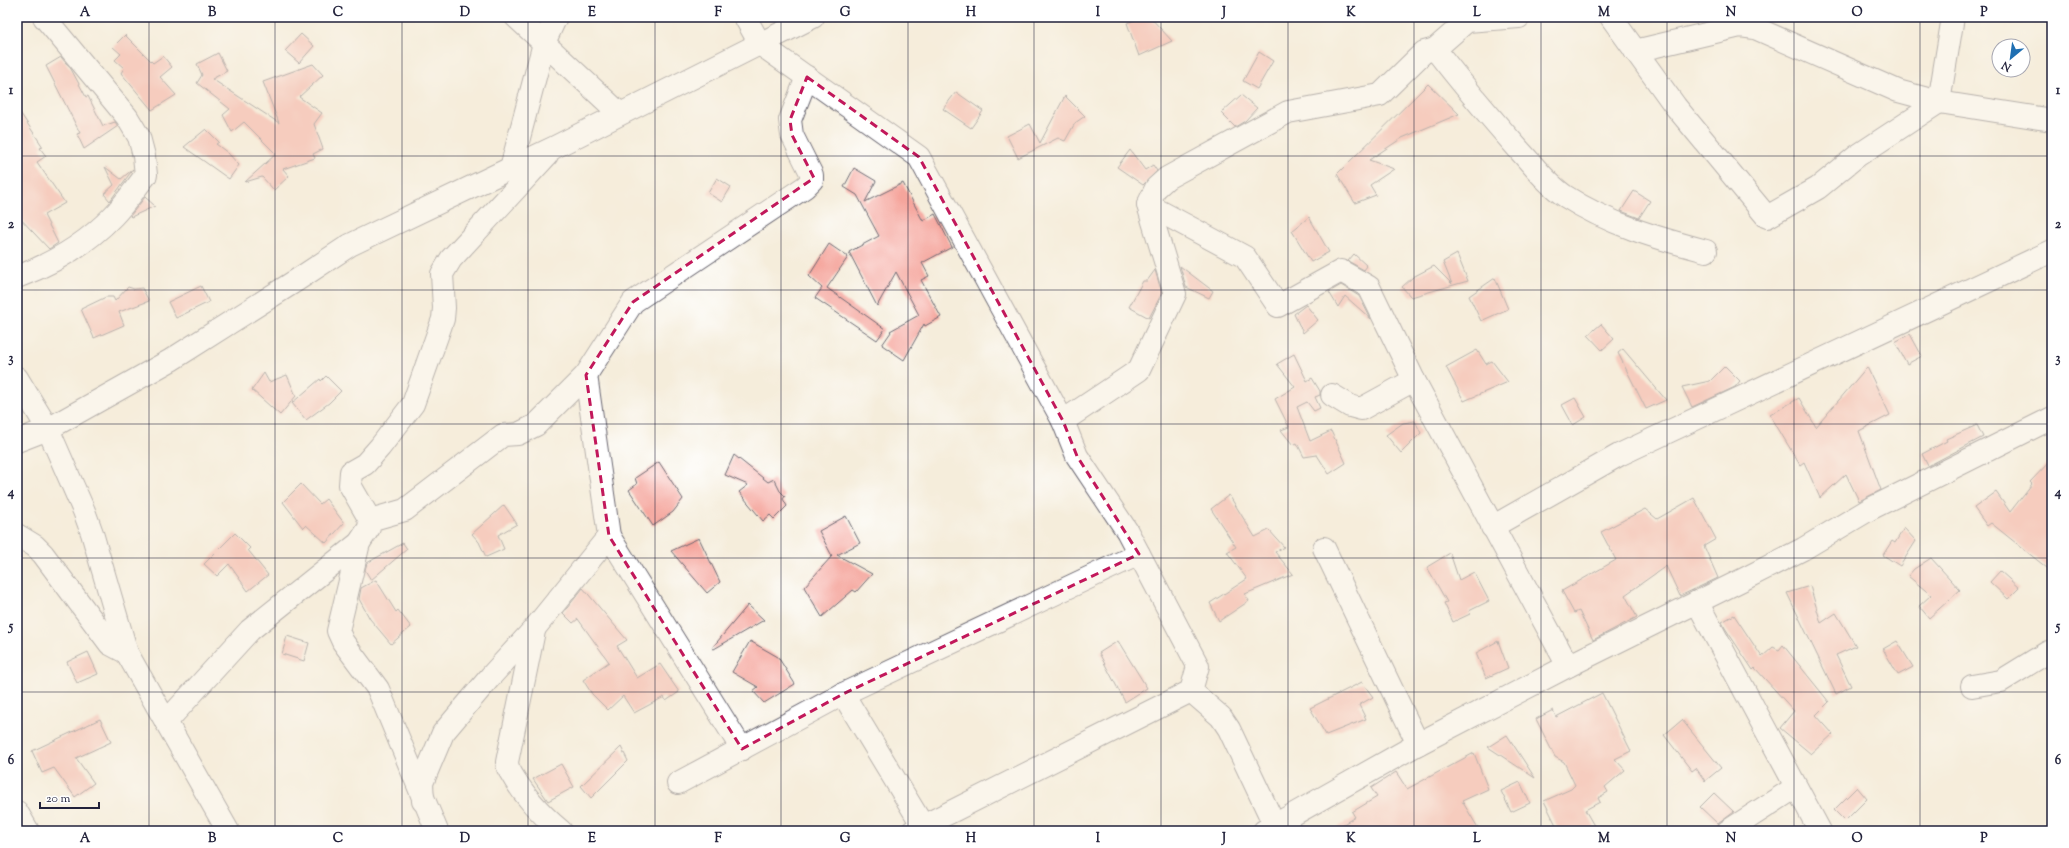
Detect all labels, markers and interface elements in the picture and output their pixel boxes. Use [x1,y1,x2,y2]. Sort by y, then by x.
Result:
text: A [80,4,91,22]
text: B [208,4,217,22]
text: C [333,4,343,22]
text: D [460,4,470,22]
text: E [588,4,596,22]
text: F [714,4,722,22]
text: G [840,4,851,22]
text: H [966,4,977,22]
text: I [1096,4,1101,22]
text: J [1221,4,1226,22]
text: K [1346,4,1356,22]
text: L [1473,4,1481,22]
text: M [1598,4,1610,22]
text: N [1726,4,1737,22]
text: O [1851,4,1863,22]
text: P [1980,4,1988,22]
north arrow [1991,38,2031,78]
text: N [1999,57,2015,75]
text: 1 [9,82,14,100]
text: 1 [2056,82,2061,100]
text: 2 [8,216,15,234]
text: 2 [2055,216,2062,234]
text: 3 [8,350,14,368]
text: 3 [2055,350,2061,368]
text: 4 [7,484,15,502]
text: 4 [2054,484,2062,502]
text: 5 [8,618,14,636]
text: 5 [2055,618,2061,636]
text: 6 [8,752,15,770]
text: 6 [2055,752,2062,770]
scale bar [40,784,99,810]
text: 20 m [46,790,71,808]
text: A [80,830,91,848]
text: B [208,830,217,848]
text: C [333,830,343,848]
text: D [460,830,470,848]
text: E [588,830,596,848]
text: F [714,830,722,848]
text: G [840,830,851,848]
text: H [966,830,977,848]
text: I [1096,830,1101,848]
text: J [1221,830,1226,848]
text: K [1346,830,1356,848]
text: L [1473,830,1481,848]
text: M [1598,830,1610,848]
text: N [1726,830,1737,848]
text: O [1851,830,1863,848]
text: P [1980,830,1988,848]

